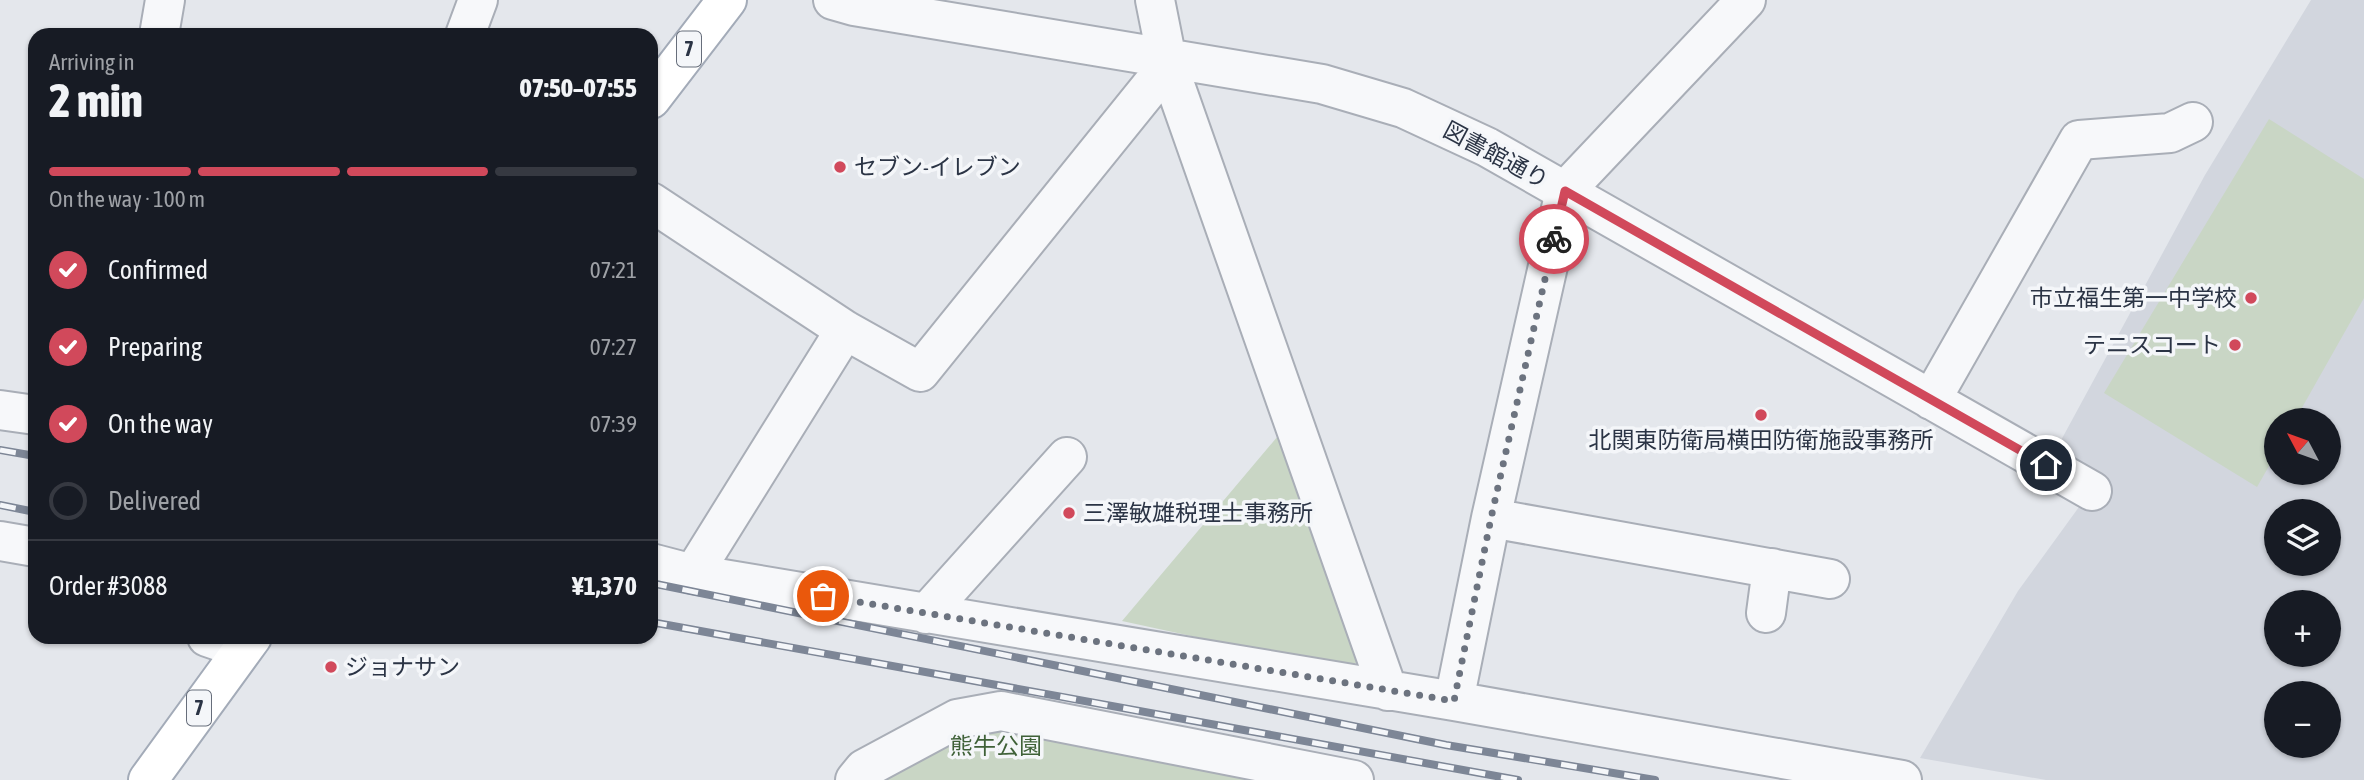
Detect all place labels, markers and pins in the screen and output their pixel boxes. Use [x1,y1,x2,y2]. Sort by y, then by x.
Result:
place label: セブン-イレブン [854,154,1021,180]
marker: セブン-イレブン [832,159,848,175]
place label: 市立福生第一中学校 [2030,285,2237,311]
marker: 市立福生第一中学校 [2243,290,2259,306]
place label: テニスコート [2083,332,2221,358]
marker: テニスコート [2227,337,2243,353]
marker: 北関東防衛局横田防衛施設事務所 [1753,407,1769,423]
place label: 北関東防衛局横田防衛施設事務所 [1589,427,1934,453]
pin [2016,435,2076,495]
place label: 三澤敏雄税理士事務所 [1083,500,1313,526]
marker: 三澤敏雄税理士事務所 [1061,505,1077,521]
pin [793,566,853,626]
place label: ジョナサン [345,654,460,680]
marker: ジョナサン [323,659,339,675]

